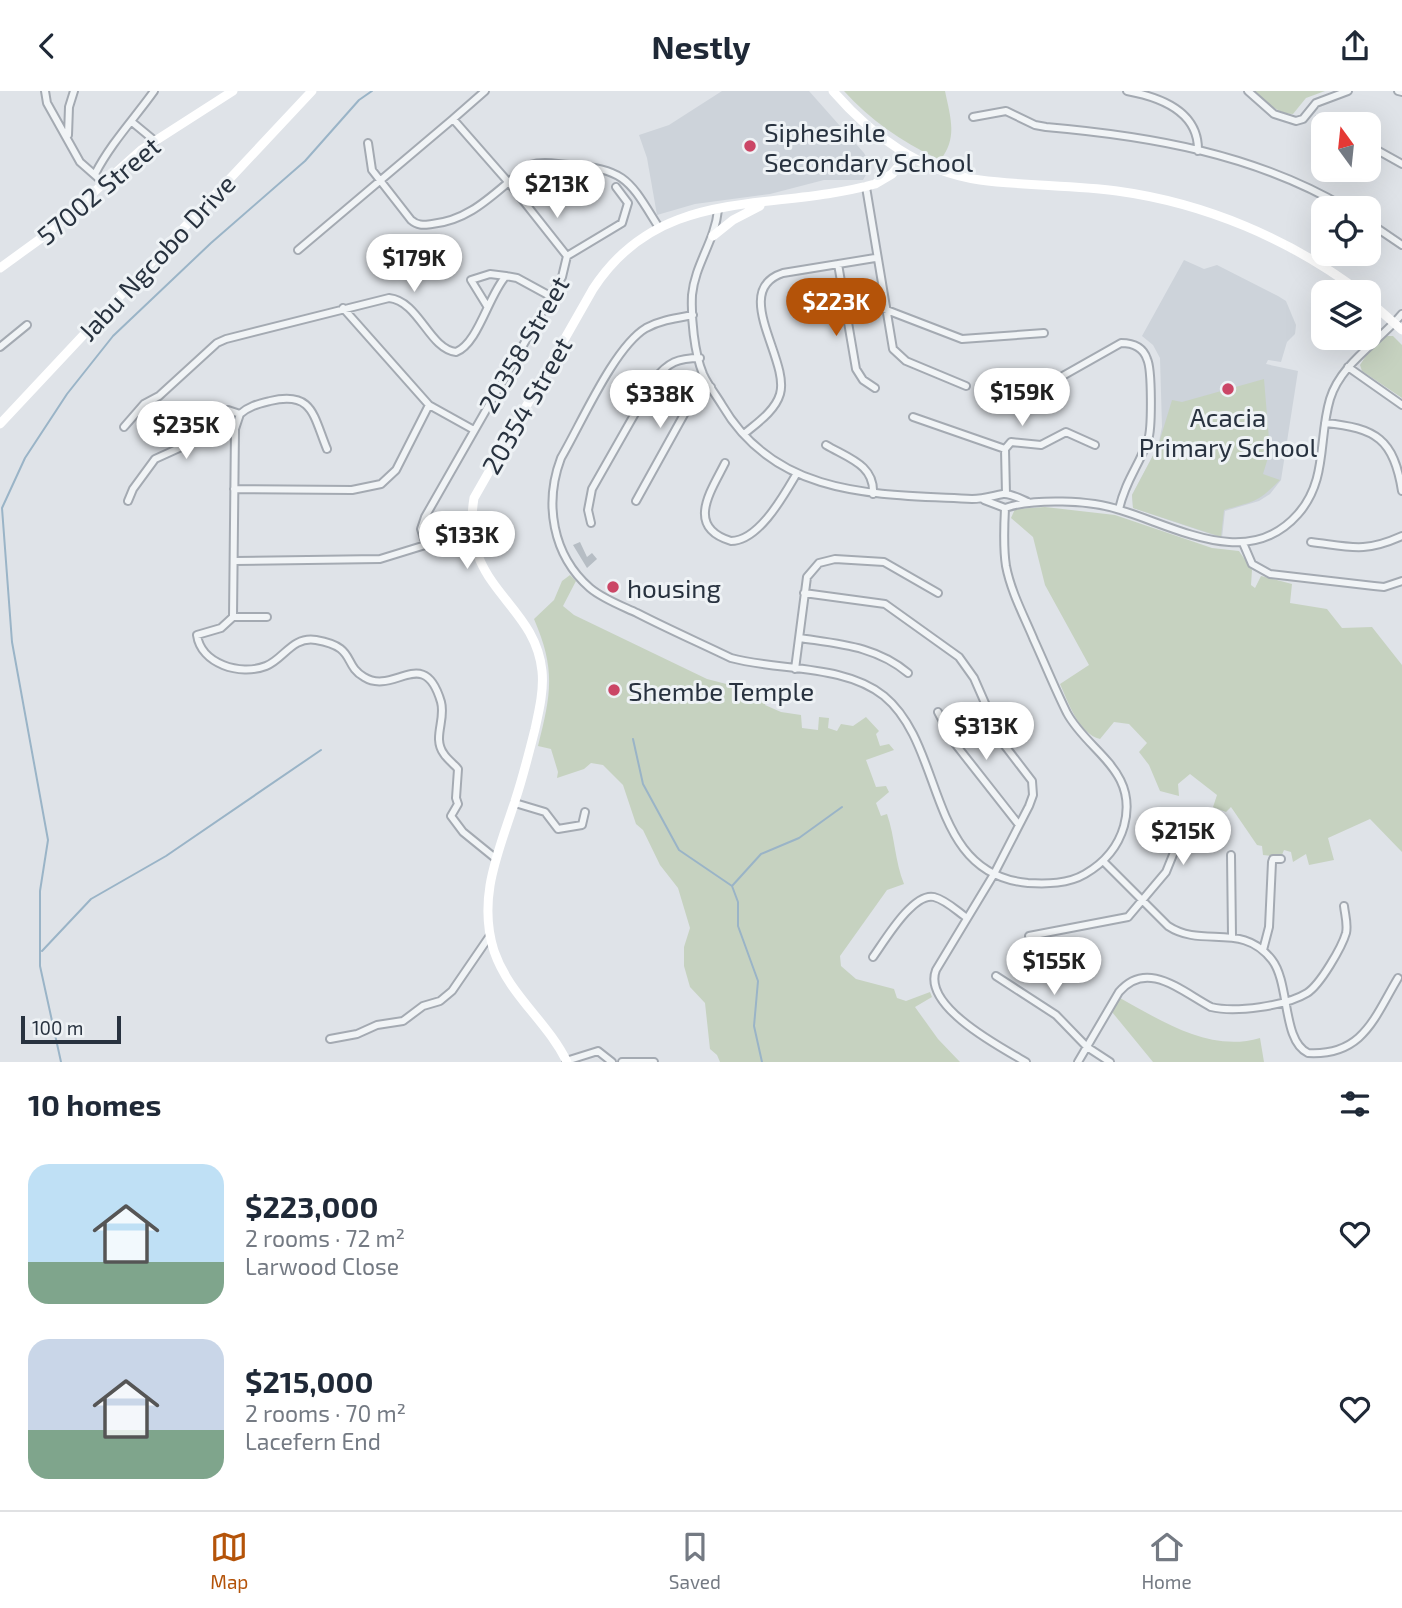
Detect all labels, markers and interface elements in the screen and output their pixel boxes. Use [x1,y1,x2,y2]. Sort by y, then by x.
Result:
icon: back [28,27,66,65]
text: Nestly [651,27,751,65]
icon: share [1336,27,1374,65]
north arrow [1311,112,1381,182]
map controls [1311,112,1381,350]
place label: Siphesihle Secondary School [764,116,973,177]
street label: 57002 Street [30,129,166,250]
marker: Siphesihle Secondary School [742,138,758,154]
pin: $213K [508,160,606,220]
street label: Jabu Ngcobo Drive [71,168,241,346]
text: $213K [525,169,589,197]
button: locate [1311,196,1381,266]
pin: $179K [365,235,463,294]
text: $179K [382,243,446,271]
street label: 20358 Street [471,270,575,418]
pin: $223K [787,279,885,338]
button: layers [1311,280,1381,350]
text: $223K [802,287,870,315]
street label: 20354 Street [474,331,578,479]
pin: $159K [973,369,1071,428]
pin: $338K [611,371,709,430]
text: $159K [990,377,1054,405]
text: $338K [626,379,694,407]
marker: Acacia Primary School [1220,381,1236,397]
pin: $235K [137,401,235,461]
place label: Acacia Primary School [1139,401,1317,462]
text: $235K [152,410,220,438]
pin: $133K [418,511,516,571]
text: $133K [435,520,499,548]
place label: housing [627,572,721,603]
marker: housing [605,579,621,595]
place label: Shembe Temple [628,675,814,706]
marker: Shembe Temple [606,682,622,698]
pin: $313K [937,703,1035,762]
text: $313K [954,711,1018,739]
pin: $215K [1134,807,1232,867]
text: $215K [1151,816,1215,844]
pin: $155K [1005,937,1103,997]
text: $155K [1022,946,1086,974]
scale bar [21,1013,121,1045]
text: 100 m [32,1016,83,1039]
icon: filters [1336,1085,1374,1123]
text: 10 homes [28,1086,161,1122]
text: $223,000 [245,1188,378,1224]
icon: home [84,1192,168,1276]
icon: heart [1336,1215,1374,1253]
text: 2 rooms · 72 m² [245,1224,405,1252]
text: Larwood Close [245,1252,399,1280]
text: $215,000 [245,1363,373,1399]
icon: home [84,1367,168,1451]
icon: heart [1336,1390,1374,1428]
text: 2 rooms · 70 m² [245,1399,406,1427]
text: Lacefern End [245,1427,381,1455]
tab: Map [210,1528,248,1593]
tab: Saved [669,1528,721,1593]
tab: Home [1141,1528,1192,1593]

